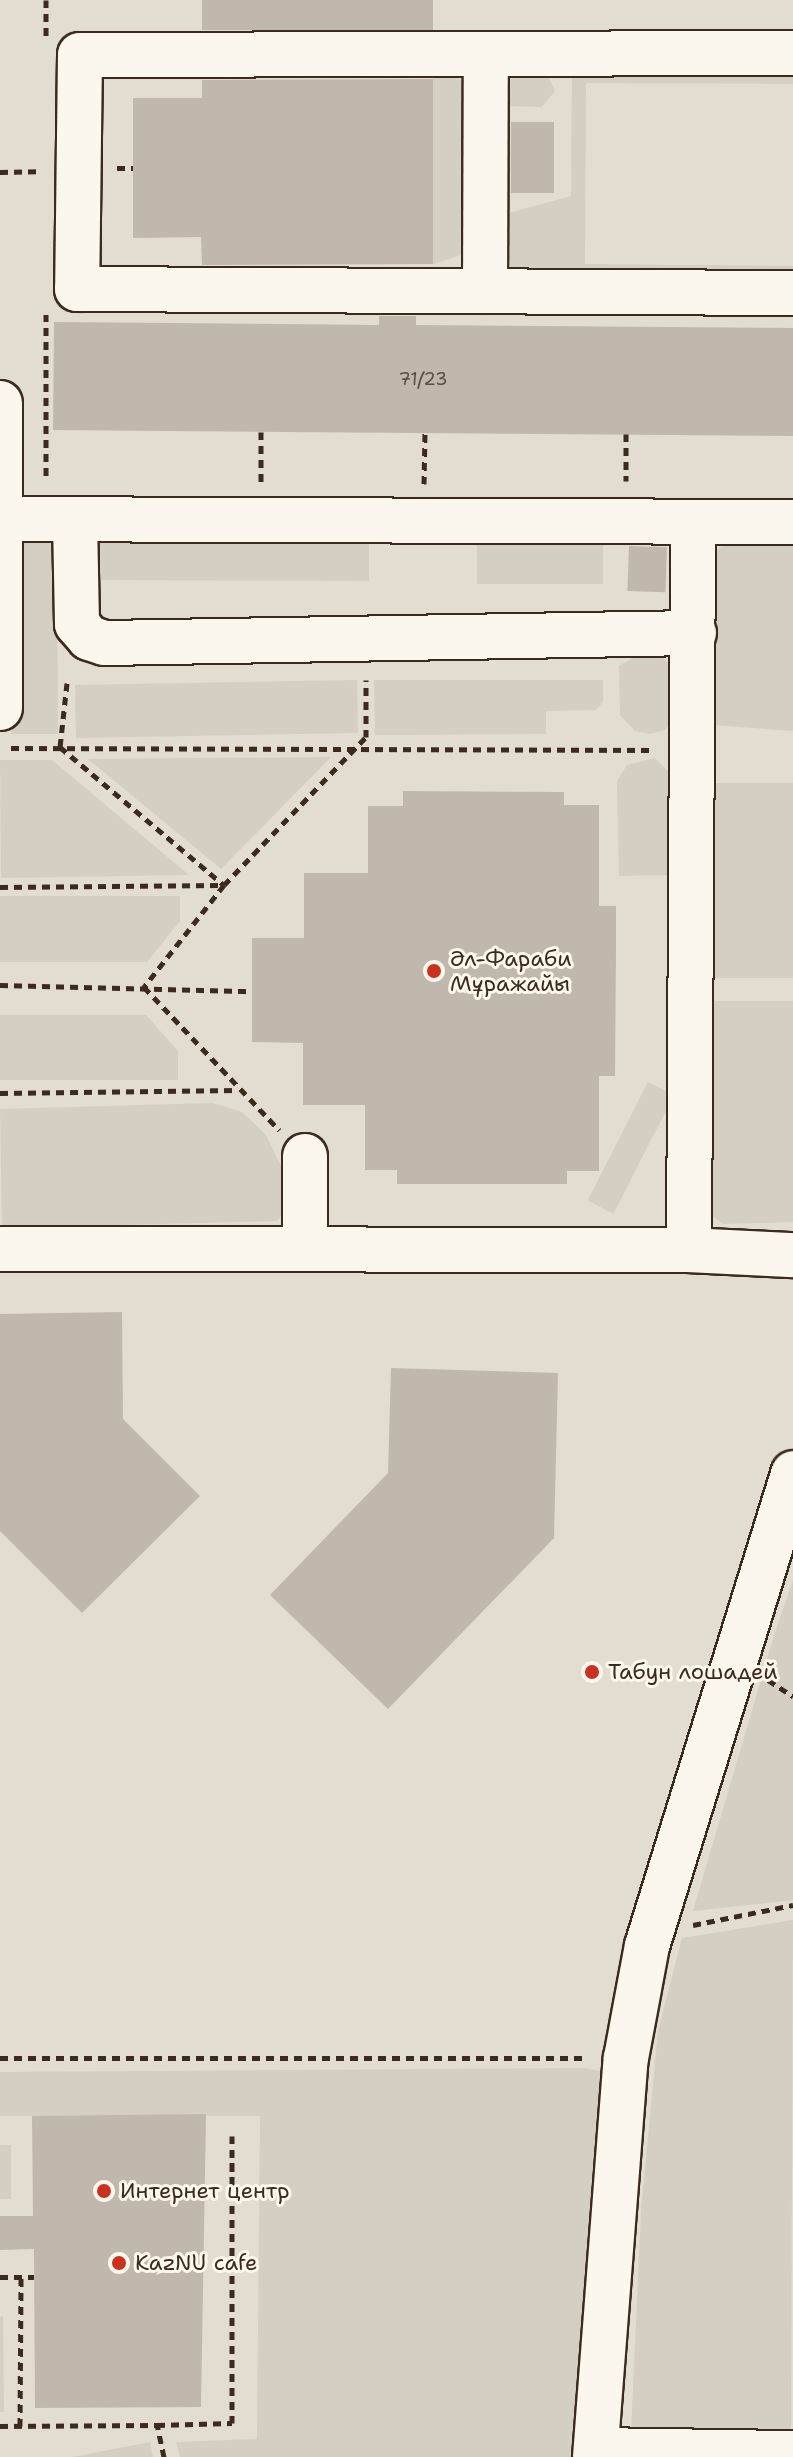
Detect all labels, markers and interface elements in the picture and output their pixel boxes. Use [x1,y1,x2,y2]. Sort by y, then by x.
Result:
house number: 71/23 [398,368,448,390]
place label: Әл-Фараби Мұражайы [450,945,572,996]
marker: Әл-Фараби Мұражайы [425,962,443,980]
place label: Табун лошадей [608,1659,778,1685]
marker: Табун лошадей [583,1663,601,1681]
place label: Интернет центр [120,2178,289,2204]
marker: Интернет центр [95,2182,113,2200]
place label: KazNU cafe [135,2250,258,2276]
marker: KazNU cafe [110,2254,128,2272]

